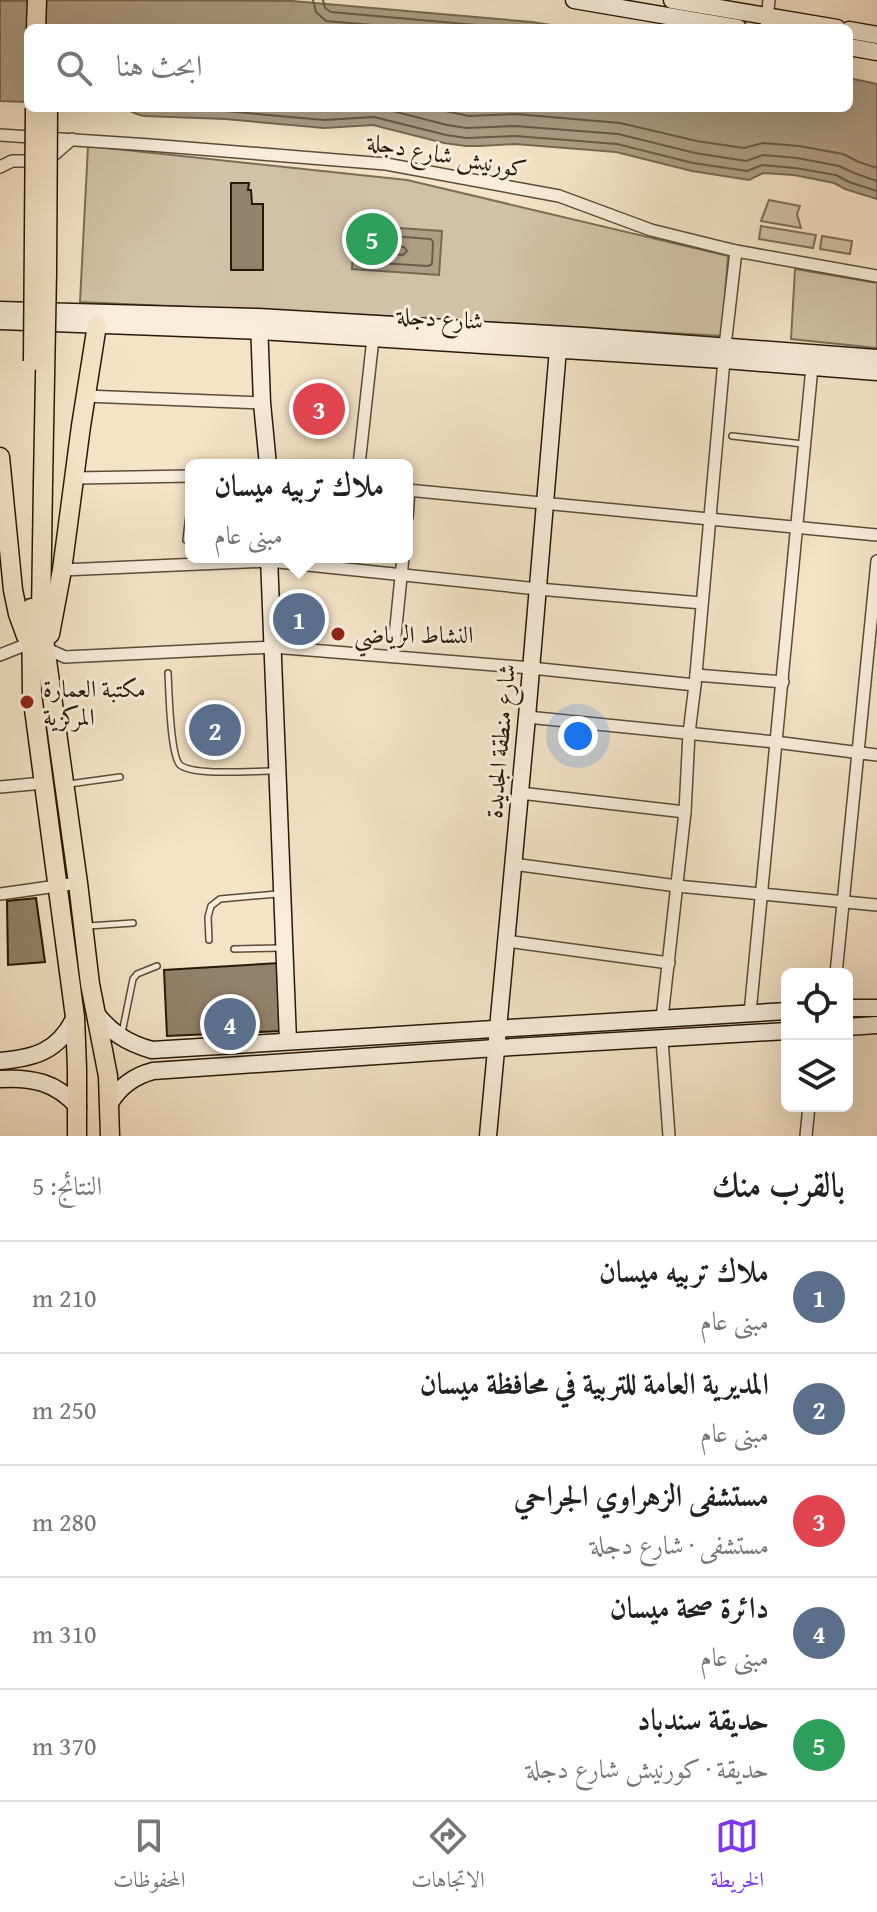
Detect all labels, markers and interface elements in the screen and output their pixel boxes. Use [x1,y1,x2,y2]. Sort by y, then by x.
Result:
search box [24,24,853,112]
text: ابحث هنا [116,43,203,87]
icon: search [52,46,96,90]
street label: كورنيش شارع دجلة [363,124,529,189]
pin: 5 [346,209,398,269]
street label: شارع دجلة [394,297,484,341]
pin: 3 [293,379,345,439]
popup [185,459,413,563]
text: ملاك تربيه ميسان [214,463,384,507]
text: مبنى عام [214,515,283,554]
pin: 1 [273,589,325,649]
place label: النشاط الرياضي [354,617,473,657]
marker: النشاط الرياضي [329,625,347,643]
street label: شارع منطقة الجديدة [476,662,527,820]
place label: مكتبة العمارة المركزية [43,671,146,734]
marker: مكتبة العمارة المركزية [18,693,36,711]
pin: 2 [189,700,241,760]
your location [558,716,598,756]
map controls [781,968,853,1112]
button: locate [781,968,853,1040]
pin: 4 [204,994,256,1054]
button: layers [781,1040,853,1112]
text: بالقرب منك [712,1159,845,1208]
text: النتائج: 5 [32,1166,102,1205]
text: ملاك تربيه ميسان [599,1249,769,1293]
text: 210 m [32,1278,97,1317]
text: 1 [812,1278,826,1317]
text: مبنى عام [700,1301,769,1340]
text: المديرية العامة للتربية في محافظة ميسان [420,1361,769,1405]
text: 250 m [32,1390,97,1429]
text: 2 [812,1390,826,1429]
text: مبنى عام [700,1413,769,1452]
text: مستشفى الزهراوي الجراحي [514,1473,769,1517]
text: 280 m [32,1502,97,1541]
text: 3 [812,1502,826,1541]
text: مستشفى · شارع دجلة [590,1525,769,1564]
text: دائرة صحة ميسان [610,1585,769,1629]
text: 310 m [32,1614,97,1653]
text: 4 [812,1614,826,1653]
text: مبنى عام [700,1637,769,1676]
text: حديقة سندباد [637,1697,769,1741]
text: 370 m [32,1726,97,1765]
text: 5 [812,1726,826,1765]
text: حديقة · كورنيش شارع دجلة [526,1749,769,1788]
tab: المحفوظات [113,1814,185,1901]
tab: الاتجاهات [411,1814,485,1901]
tab: الخريطة [711,1814,764,1901]

